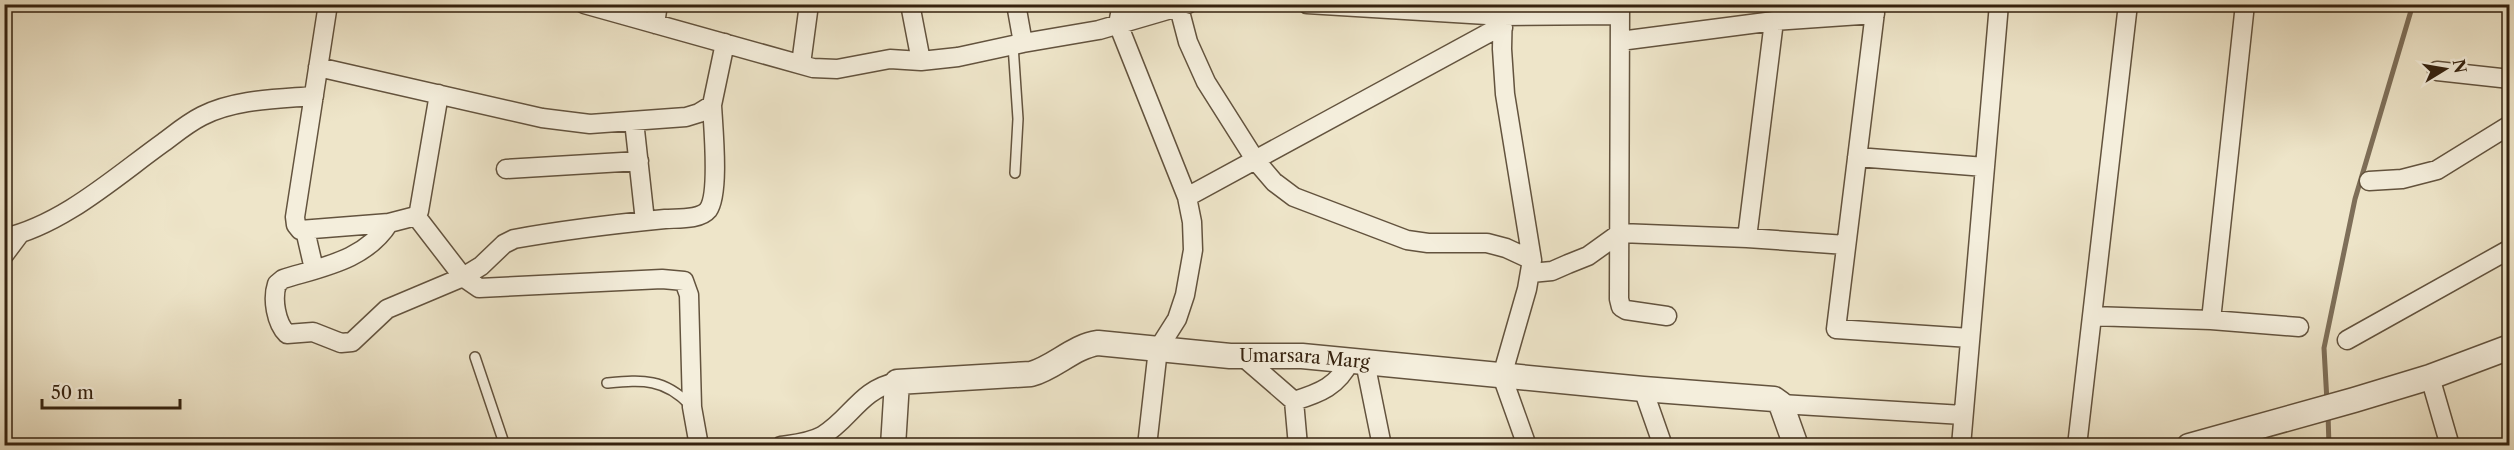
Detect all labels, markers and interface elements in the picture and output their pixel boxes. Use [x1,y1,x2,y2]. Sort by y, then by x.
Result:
north arrow [2415,39,2475,99]
text: N [2449,57,2471,75]
street label: Umarsara Marg [1239,345,1371,374]
scale bar [42,372,180,410]
text: 50 m [51,382,94,404]

